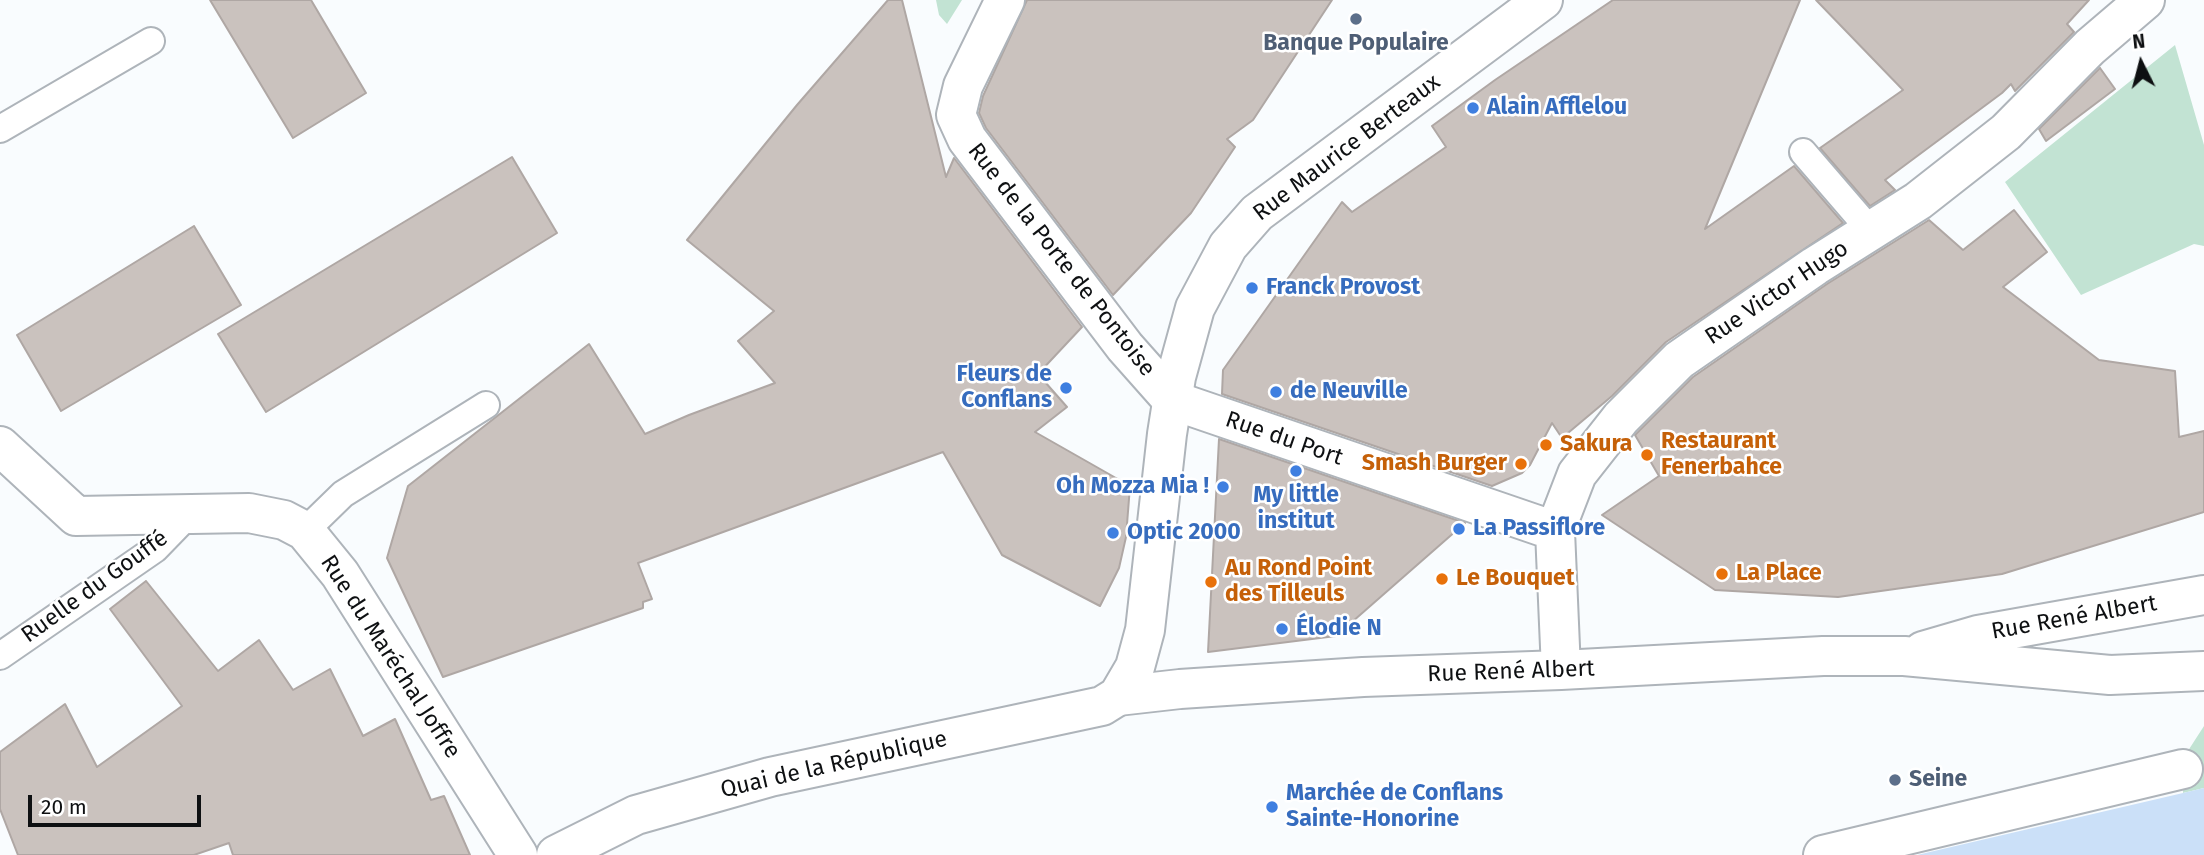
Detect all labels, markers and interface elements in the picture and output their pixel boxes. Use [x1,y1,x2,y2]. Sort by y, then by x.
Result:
marker: Banque Populaire [1348,11,1364,27]
north arrow [2106,28,2176,98]
place label: Banque Populaire [1263,30,1449,58]
text: N [2131,30,2146,54]
street label: Rue Maurice Berteaux [1248,69,1446,227]
place label: Alain Afflelou [1487,94,1627,122]
marker: Alain Afflelou [1465,100,1481,116]
street label: Rue de la Porte de Pontoise [961,138,1161,382]
street label: Rue Victor Hugo [1700,235,1854,351]
place label: Franck Provost [1266,274,1420,302]
marker: Franck Provost [1244,280,1260,296]
place label: Fleurs de Conflans [956,361,1052,415]
place label: de Neuville [1290,378,1408,406]
marker: Fleurs de Conflans [1058,380,1074,396]
marker: de Neuville [1268,384,1284,400]
street label: Rue du Port [1222,406,1346,472]
place label: Restaurant Fenerbahce [1661,428,1782,482]
place label: Sakura [1560,431,1632,459]
marker: Sakura [1538,437,1554,453]
marker: Restaurant Fenerbahce [1639,447,1655,463]
place label: Smash Burger [1362,450,1507,478]
marker: Smash Burger [1513,456,1529,472]
marker: My little institut [1288,463,1304,479]
place label: Oh Mozza Mia ! [1056,473,1209,501]
marker: Oh Mozza Mia ! [1215,479,1231,495]
place label: My little institut [1253,482,1339,536]
place label: La Passiflore [1473,515,1605,543]
place label: Optic 2000 [1127,519,1241,547]
marker: La Passiflore [1451,521,1467,537]
street label: Ruelle du Gouffé [16,525,174,649]
marker: Optic 2000 [1105,525,1121,541]
street label: Rue du Maréchal Joffre [314,550,466,764]
place label: Au Rond Point des Tilleuls [1225,555,1372,609]
place label: La Place [1736,560,1822,588]
place label: Le Bouquet [1456,565,1575,593]
marker: La Place [1714,566,1730,582]
marker: Le Bouquet [1434,571,1450,587]
marker: Au Rond Point des Tilleuls [1203,574,1219,590]
street label: Rue René Albert [1989,590,2159,646]
place label: Élodie N [1296,615,1382,643]
marker: Élodie N [1274,621,1290,637]
street label: Rue René Albert [1427,655,1595,689]
street label: Quai de la République [718,725,950,805]
place label: Seine [1909,766,1967,794]
marker: Seine [1887,772,1903,788]
place label: Marchée de Conflans Sainte-Honorine [1286,780,1503,834]
scale bar [32,782,205,826]
text: 20 m [41,794,87,820]
marker: Marchée de Conflans Sainte-Honorine [1264,799,1280,815]

